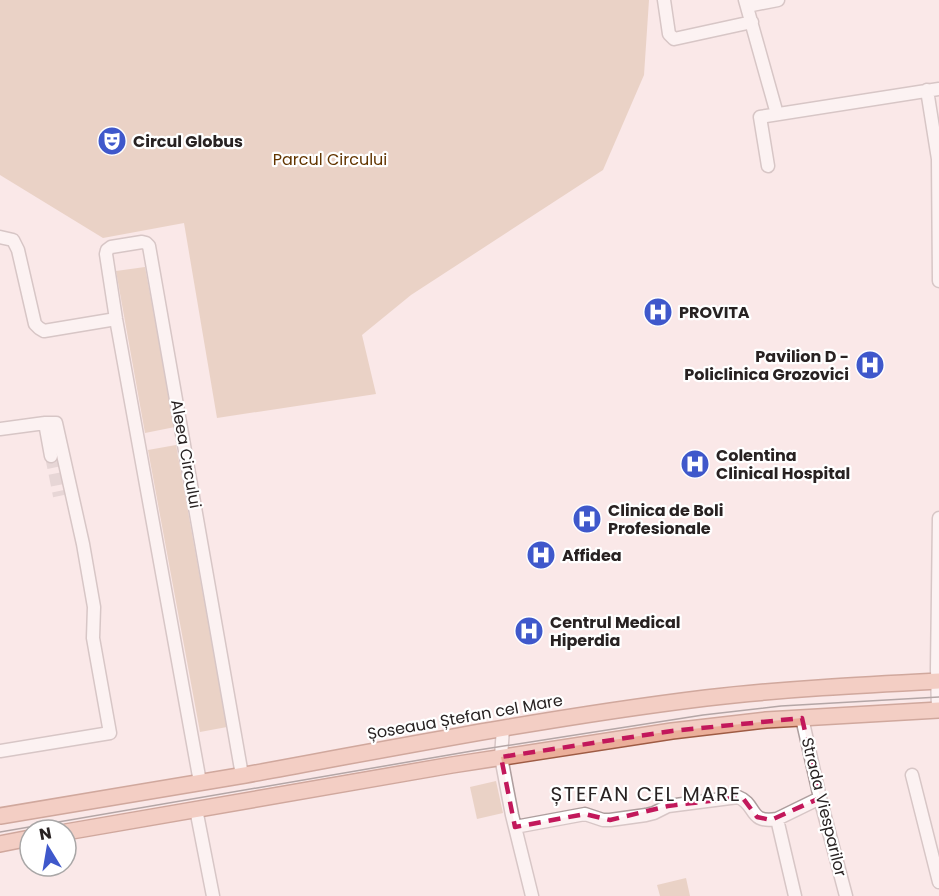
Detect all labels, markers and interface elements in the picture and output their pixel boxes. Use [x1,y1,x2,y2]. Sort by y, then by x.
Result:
theatre icon: Circul Globus [96,125,128,157]
place label: Circul Globus [133,130,243,153]
park label: Parcul Circului [273,148,387,171]
hospital icon: PROVITA [642,296,674,328]
place label: PROVITA [679,301,750,324]
place label: Pavilion D - Policlinica Grozovici [684,345,849,386]
hospital icon: Pavilion D - Policlinica Grozovici [854,349,886,381]
street label: Aleea Circului [165,398,207,510]
place label: Colentina Clinical Hospital [716,444,850,485]
hospital icon: Colentina Clinical Hospital [679,448,711,480]
place label: Clinica de Boli Profesionale [608,499,723,540]
hospital icon: Clinica de Boli Profesionale [571,503,603,535]
hospital icon: Affidea [525,539,557,571]
place label: Affidea [562,544,622,567]
place label: Centrul Medical Hiperdia [550,611,680,652]
hospital icon: Centrul Medical Hiperdia [513,615,545,647]
street label: Șoseaua Ștefan cel Mare [365,688,565,746]
street label: Strada Viesparilor [796,735,852,879]
district label: ȘTEFAN CEL MARE [550,780,742,808]
north arrow [18,818,78,878]
text: N [37,821,53,846]

